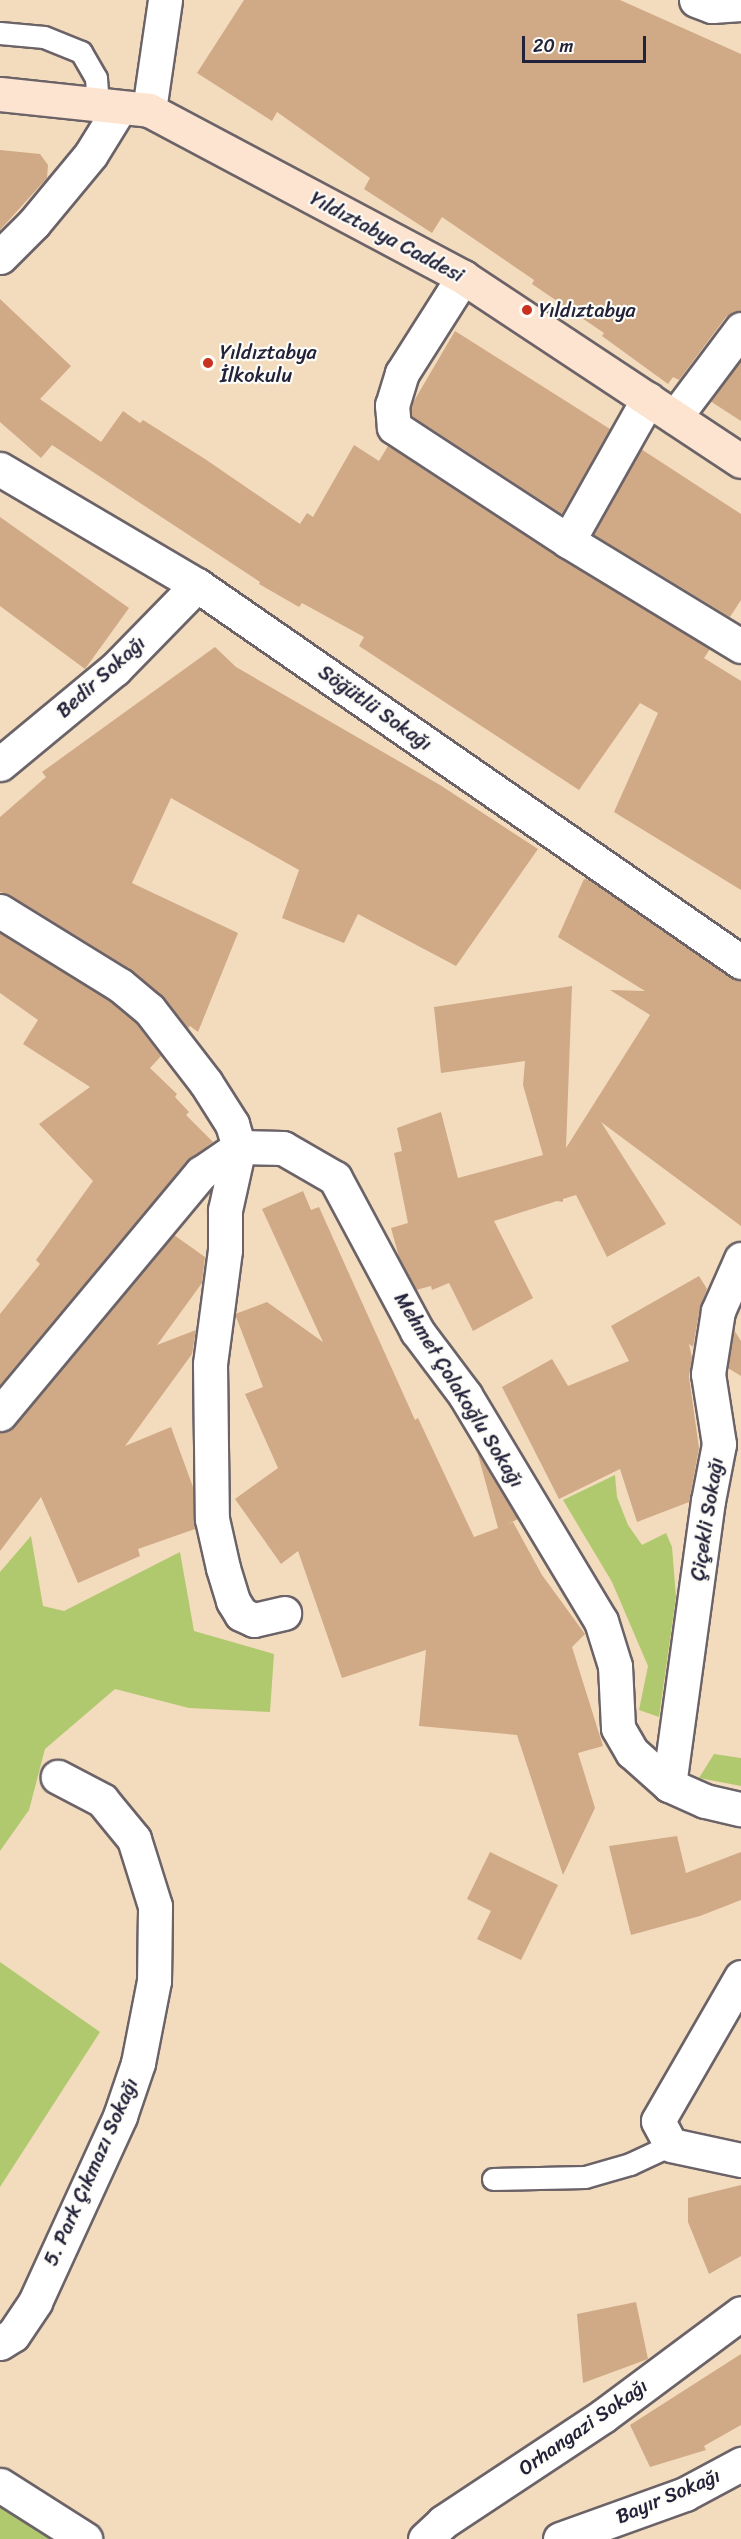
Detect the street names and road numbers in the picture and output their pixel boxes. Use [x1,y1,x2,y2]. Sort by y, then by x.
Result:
street label: Yıldıztabya Caddesi [307,187,467,287]
street label: Bedir Sokağı [52,631,150,723]
street label: Söğütlü Sokağı [314,660,436,756]
street label: Mehmet Çolakoğlu Sokağı [389,1288,529,1492]
street label: Çiçekli Sokağı [685,1456,729,1582]
street label: 5. Park Çıkmazı Sokağı [39,2074,143,2270]
street label: Orhangazi Sokağı [514,2374,652,2480]
street label: Bayır Sokağı [612,2463,724,2529]

